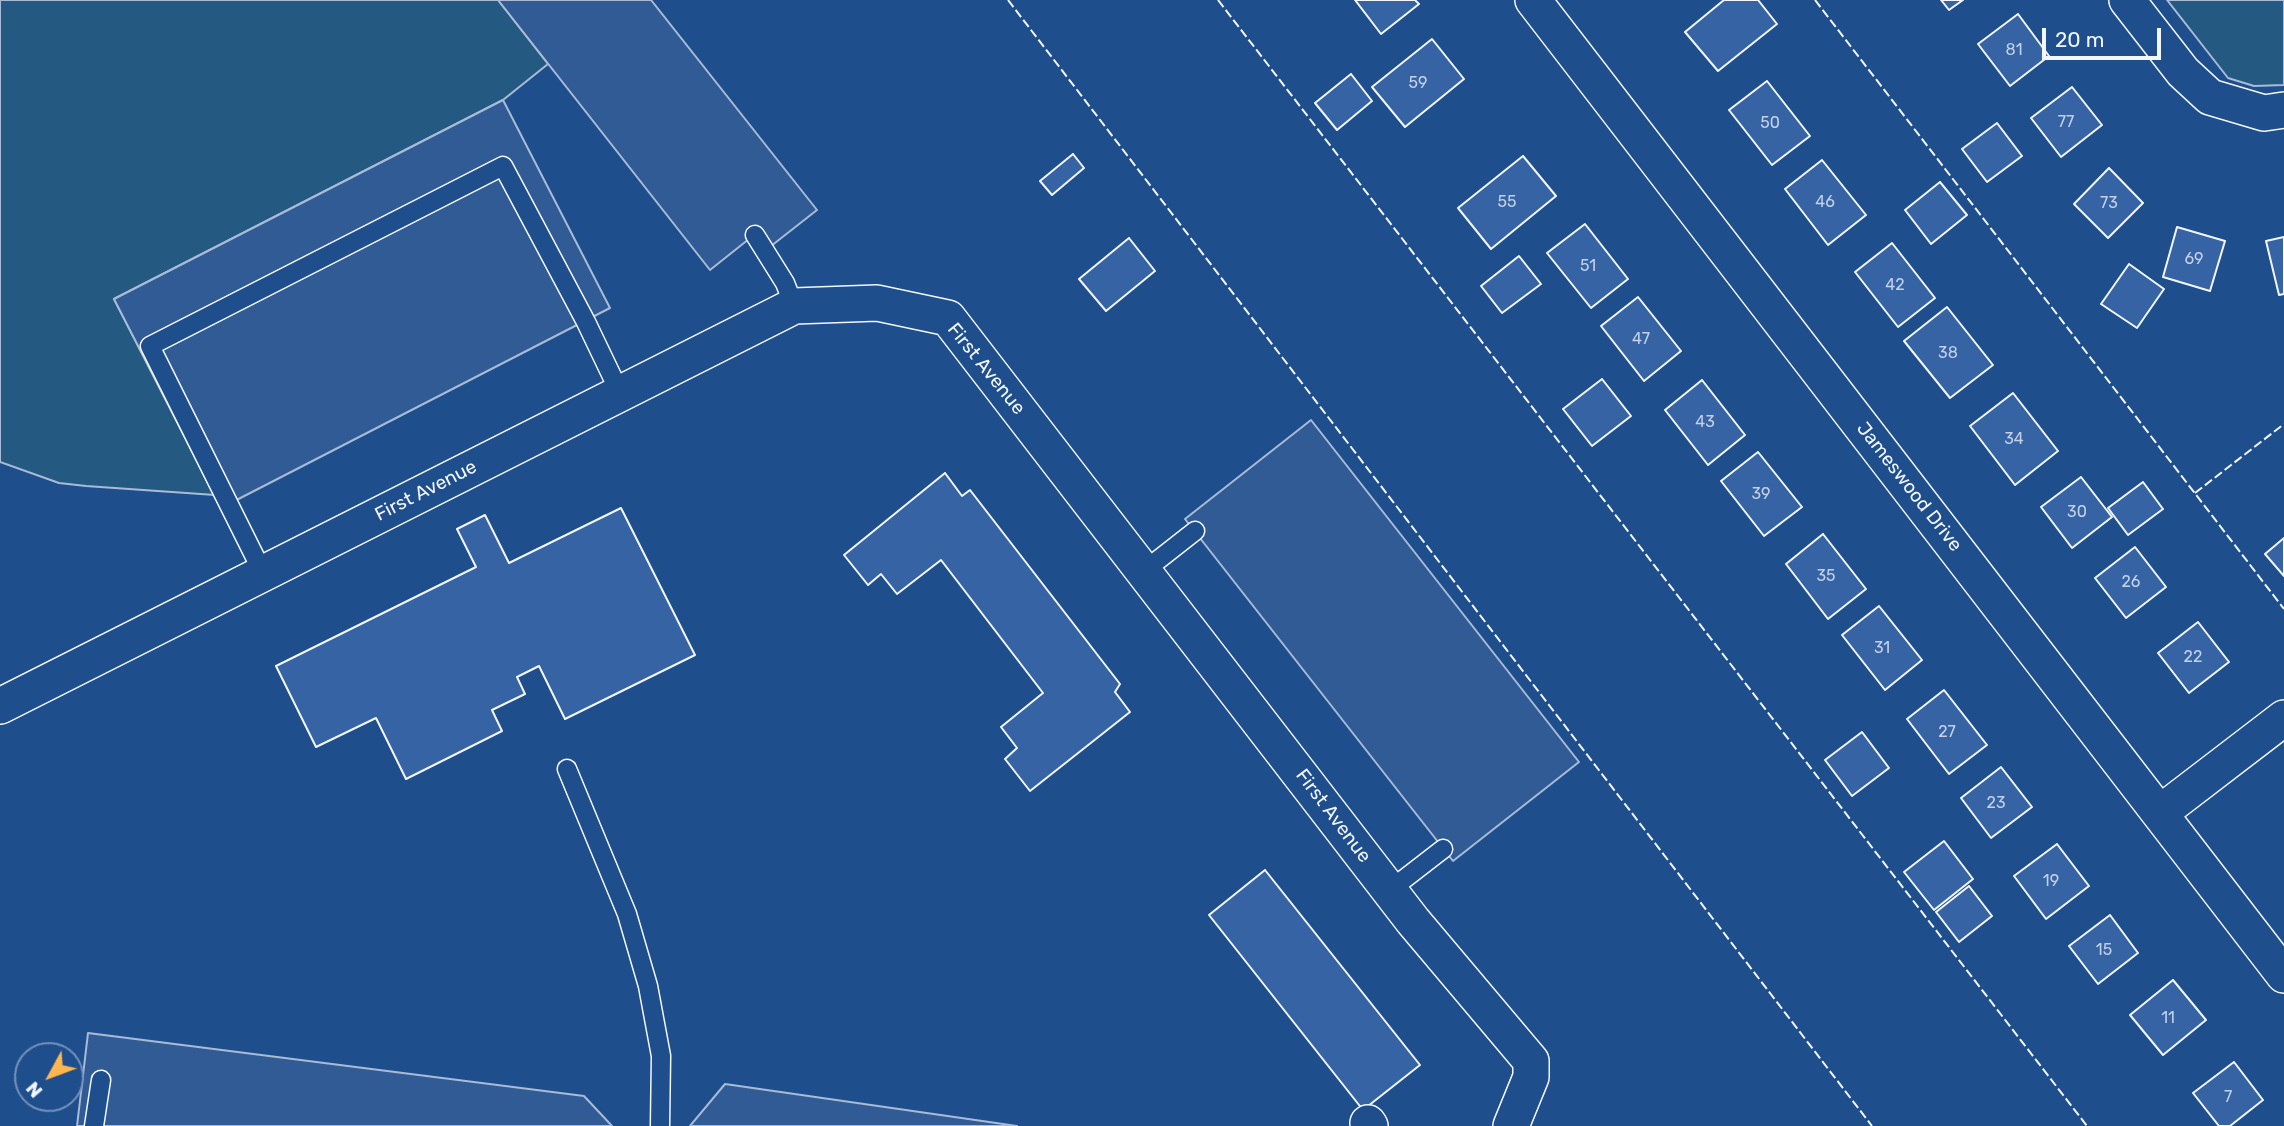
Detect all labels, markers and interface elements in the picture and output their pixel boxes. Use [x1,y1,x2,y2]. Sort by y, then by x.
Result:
scale bar [2046,14,2165,58]
text: 20 m [2055,27,2104,52]
house number: 81 [2005,40,2023,60]
house number: 59 [1409,73,1427,93]
house number: 77 [2058,112,2074,132]
house number: 50 [1760,113,1780,133]
house number: 55 [1497,192,1517,212]
house number: 46 [1815,192,1835,212]
house number: 73 [2100,193,2118,213]
house number: 69 [2184,249,2204,269]
house number: 51 [1580,256,1596,276]
house number: 42 [1885,275,1905,295]
street label: First Avenue [942,319,1030,419]
house number: 47 [1632,329,1650,349]
house number: 38 [1938,343,1958,363]
house number: 43 [1695,412,1715,432]
street label: Jameswood Drive [1851,418,1967,556]
house number: 34 [2004,429,2024,449]
street label: First Avenue [371,456,481,526]
house number: 39 [1751,484,1771,504]
house number: 30 [2067,502,2087,522]
house number: 35 [1816,566,1836,586]
house number: 26 [2121,572,2141,592]
house number: 31 [1874,638,1890,658]
house number: 22 [2184,647,2202,667]
house number: 27 [1938,722,1956,742]
street label: First Avenue [1290,765,1376,867]
house number: 23 [1986,793,2006,813]
house number: 19 [2043,871,2059,891]
house number: 15 [2096,940,2112,960]
house number: 11 [2161,1008,2175,1028]
north arrow [14,1042,84,1112]
text: N [21,1077,47,1103]
house number: 7 [2224,1087,2232,1107]

